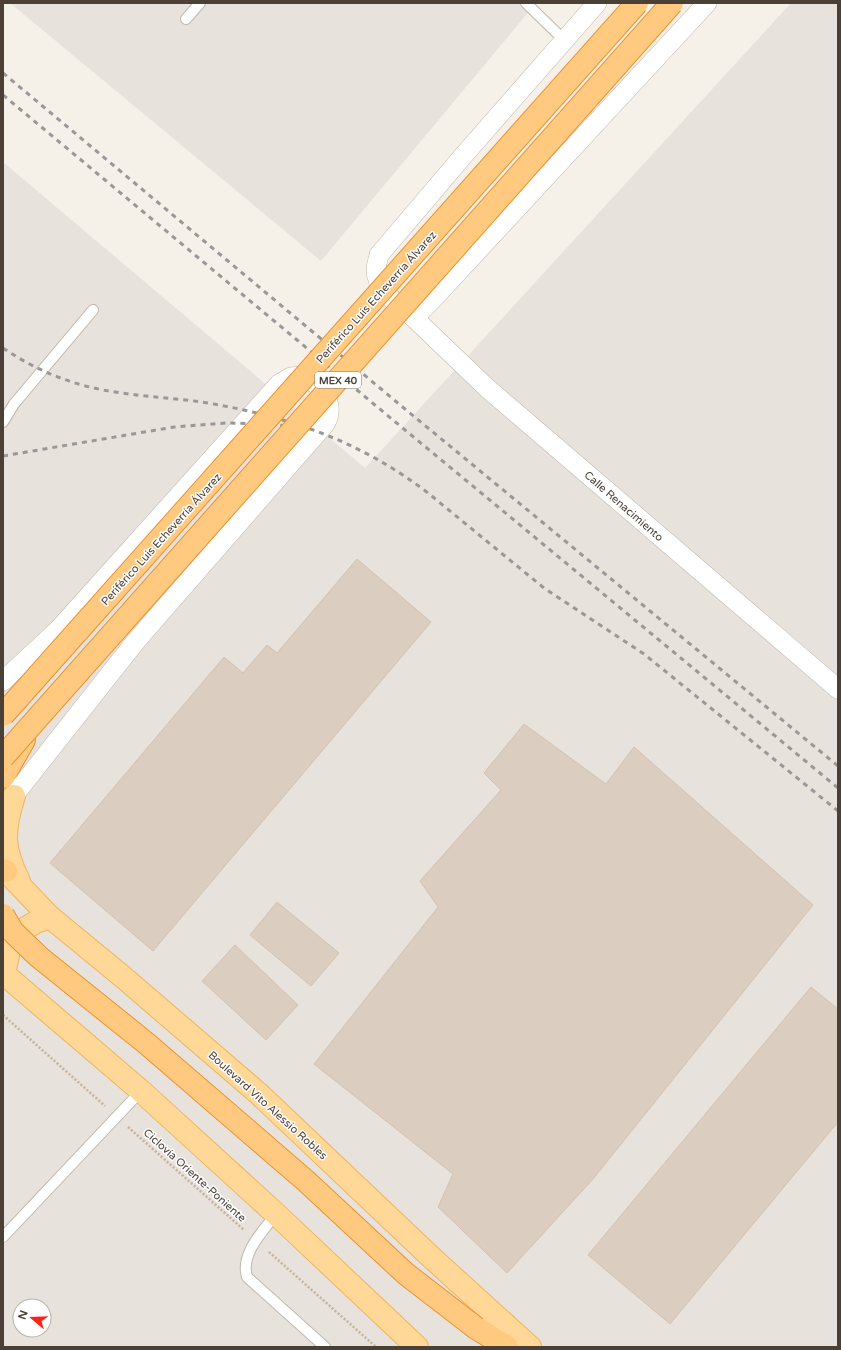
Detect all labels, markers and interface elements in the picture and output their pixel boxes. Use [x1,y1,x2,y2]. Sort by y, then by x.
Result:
street label: Periférico Luis Echeverría Álvarez [313,228,439,366]
road number: MEX 40 [315,372,361,388]
street label: Calle Renacimiento [582,469,666,544]
street label: Periférico Luis Echeverría Álvarez [98,470,224,608]
street label: Boulevard Vito Alessio Robles [206,1049,330,1162]
street label: Ciclovía Oriente-Poniente [141,1126,248,1225]
north arrow [12,1298,52,1338]
text: N [15,1309,31,1321]

